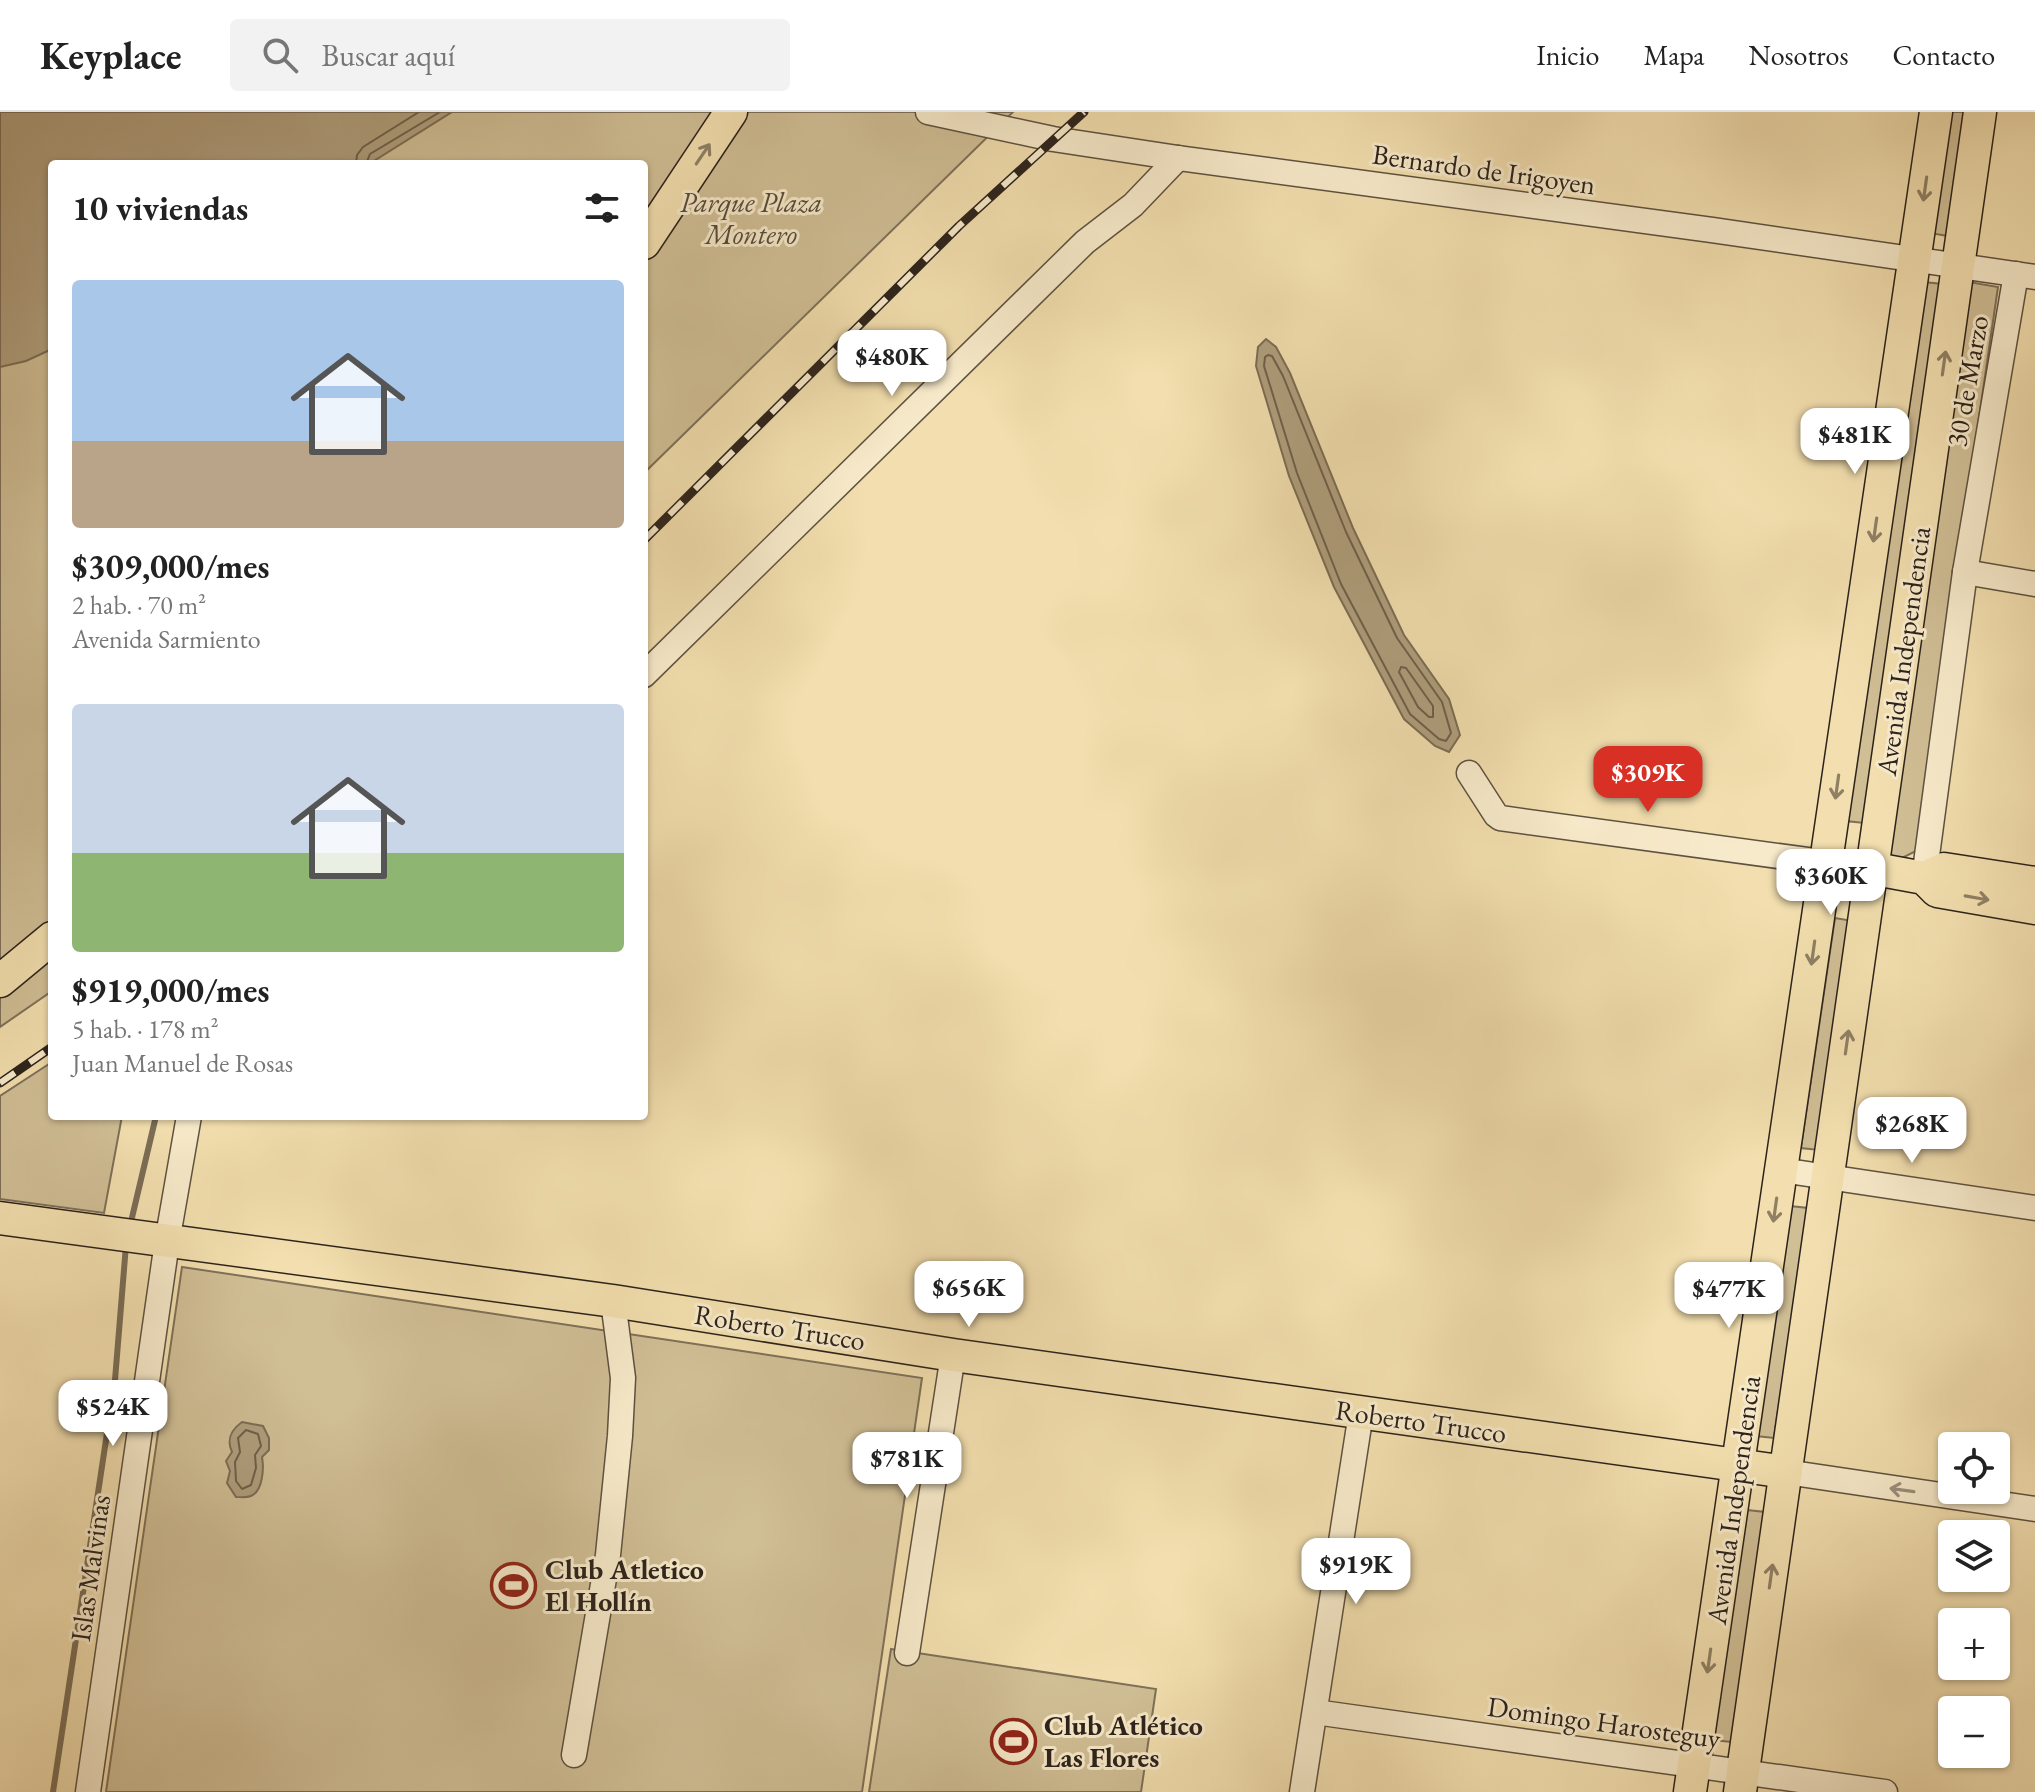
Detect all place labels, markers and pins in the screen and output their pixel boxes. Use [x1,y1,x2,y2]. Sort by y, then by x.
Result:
pin: $480K [836,330,948,398]
pin: $481K [1799,408,1911,476]
pin: $309K [1592,746,1704,814]
pin: $360K [1775,849,1887,917]
pin: $268K [1856,1097,1968,1165]
pin: $656K [913,1261,1025,1329]
pin: $477K [1673,1262,1785,1330]
pin: $524K [57,1380,169,1448]
pin: $781K [851,1432,963,1500]
pin: $919K [1300,1538,1412,1606]
place label: Club Atletico El Hollín [545,1551,704,1619]
sports icon: Club Atletico El Hollín [490,1561,538,1609]
place label: Club Atlético Las Flores [1044,1707,1203,1775]
sports icon: Club Atlético Las Flores [989,1717,1037,1765]

